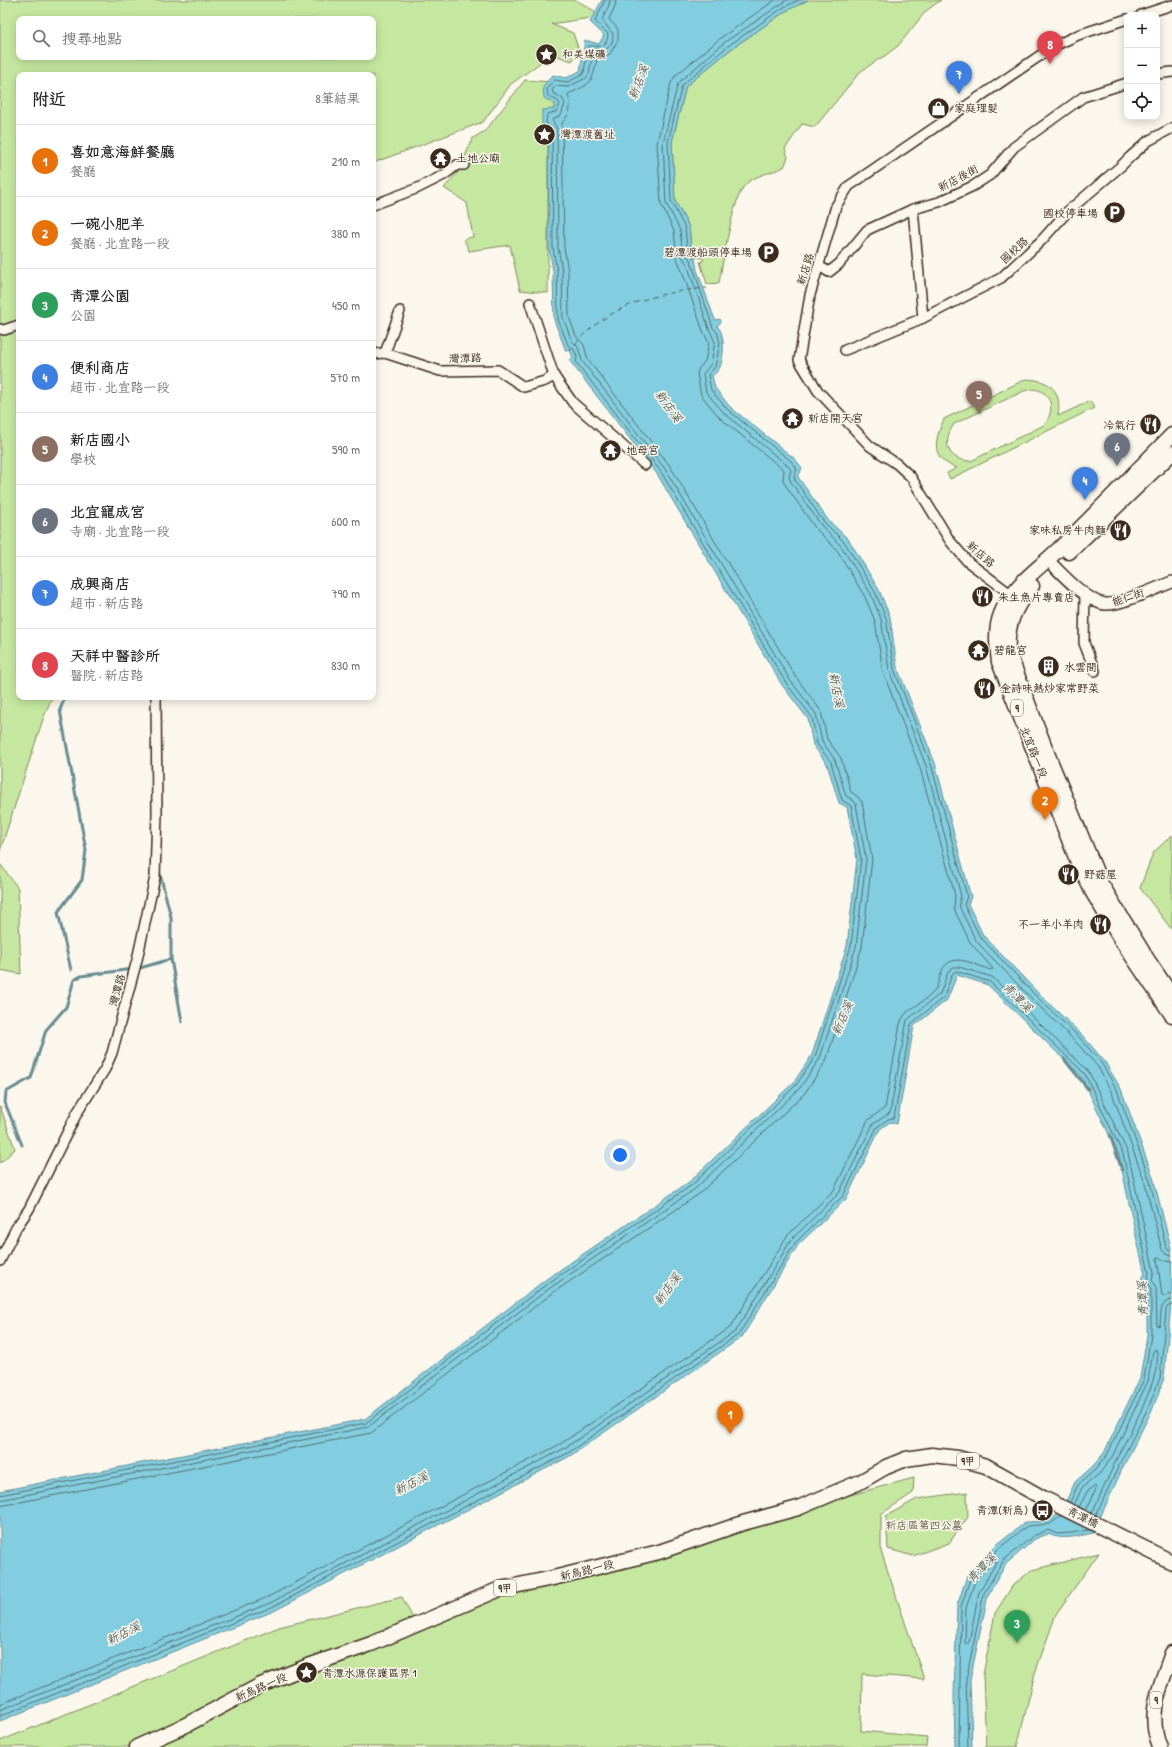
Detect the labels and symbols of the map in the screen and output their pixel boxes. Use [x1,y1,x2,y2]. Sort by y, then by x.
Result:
pin: 8 [1037,31,1063,64]
place icon: 和美煤礦 [534,41,560,67]
place label: 和美煤礦 [562,47,606,61]
water label: 新店溪 [624,61,653,102]
pin: 7 [946,61,972,94]
shop icon: 家庭理髮 [926,95,952,121]
place label: 家庭理髮 [954,101,998,115]
place icon: 灣潭渡舊址 [532,121,558,147]
place label: 灣潭渡舊址 [560,127,615,141]
temple icon: 土地公廟 [427,145,453,171]
place label: 土地公廟 [456,151,500,165]
street label: 新店後街 [935,161,982,195]
parking icon: 國校停車場 [1101,200,1127,226]
place label: 國校停車場 [1043,206,1098,220]
street label: 國校路 [997,234,1031,266]
parking icon: 碧潭渡船頭停車場 [755,239,781,265]
place label: 碧潭渡船頭停車場 [664,245,752,259]
street label: 新店路 [793,251,817,287]
street label: 灣潭路 [448,350,482,366]
pin: 5 [966,381,992,414]
water label: 新店溪 [652,386,687,426]
temple icon: 新店開天宮 [780,405,806,431]
place label: 新店開天宮 [808,411,863,425]
restaurant icon: 冷氣行 [1138,412,1164,438]
place label: 冷氣行 [1103,418,1136,432]
pin: 6 [1104,433,1130,466]
temple icon: 地母宮 [598,437,624,463]
place label: 地母宮 [626,443,659,457]
pin: 4 [1072,467,1098,500]
restaurant icon: 家味私房牛肉麵 [1108,517,1134,543]
place label: 家味私房牛肉麵 [1029,523,1106,537]
street label: 新店路 [964,538,998,570]
restaurant icon: 朱生魚片專賣店 [969,584,995,610]
street label: 能仁街 [1110,585,1147,609]
place label: 朱生魚片專賣店 [998,590,1075,604]
temple icon: 碧龍宮 [965,637,991,663]
place label: 碧龍宮 [994,643,1027,657]
building icon: 水雲間 [1036,654,1062,680]
place label: 水雲間 [1064,660,1097,674]
water label: 新店溪 [825,671,849,710]
restaurant icon: 金詩味熱炒家常野菜 [972,675,998,701]
place label: 金詩味熱炒家常野菜 [1000,681,1099,695]
road number: 9 [1011,700,1023,716]
street label: 北宜路一段 [1017,724,1051,780]
pin: 2 [1032,787,1058,820]
restaurant icon: 野菇屋 [1056,861,1082,887]
place label: 野菇屋 [1084,867,1117,881]
restaurant icon: 不一羊小羊肉 [1087,911,1113,937]
place label: 不一羊小羊肉 [1018,917,1084,931]
street label: 灣潭路 [106,972,128,1008]
water label: 青潭溪 [999,978,1037,1016]
water label: 新店溪 [827,997,857,1038]
your location [610,1145,630,1165]
water label: 新店溪 [650,1269,685,1309]
water label: 青潭溪 [1133,1280,1151,1317]
pin: 1 [717,1401,743,1434]
road number: 9甲 [957,1453,979,1469]
water label: 新店溪 [391,1467,432,1499]
bus stop icon: 青潭(新烏) [1030,1497,1056,1523]
place label: 青潭(新烏) [976,1503,1028,1517]
street label: 青潭橋 [1065,1503,1101,1531]
park label: 新店區第四公墓 [886,1518,963,1532]
water label: 青潭溪 [962,1548,1000,1587]
street label: 新烏路一段 [559,1557,615,1583]
road number: 9甲 [494,1580,516,1596]
pin: 3 [1004,1610,1030,1643]
water label: 新店溪 [103,1617,144,1649]
place icon: 青潭水源保護區界 1 [293,1660,319,1686]
place label: 青潭水源保護區界 1 [322,1666,417,1680]
street label: 新烏路一段 [233,1669,289,1705]
road number: 9 [1150,1692,1162,1708]

